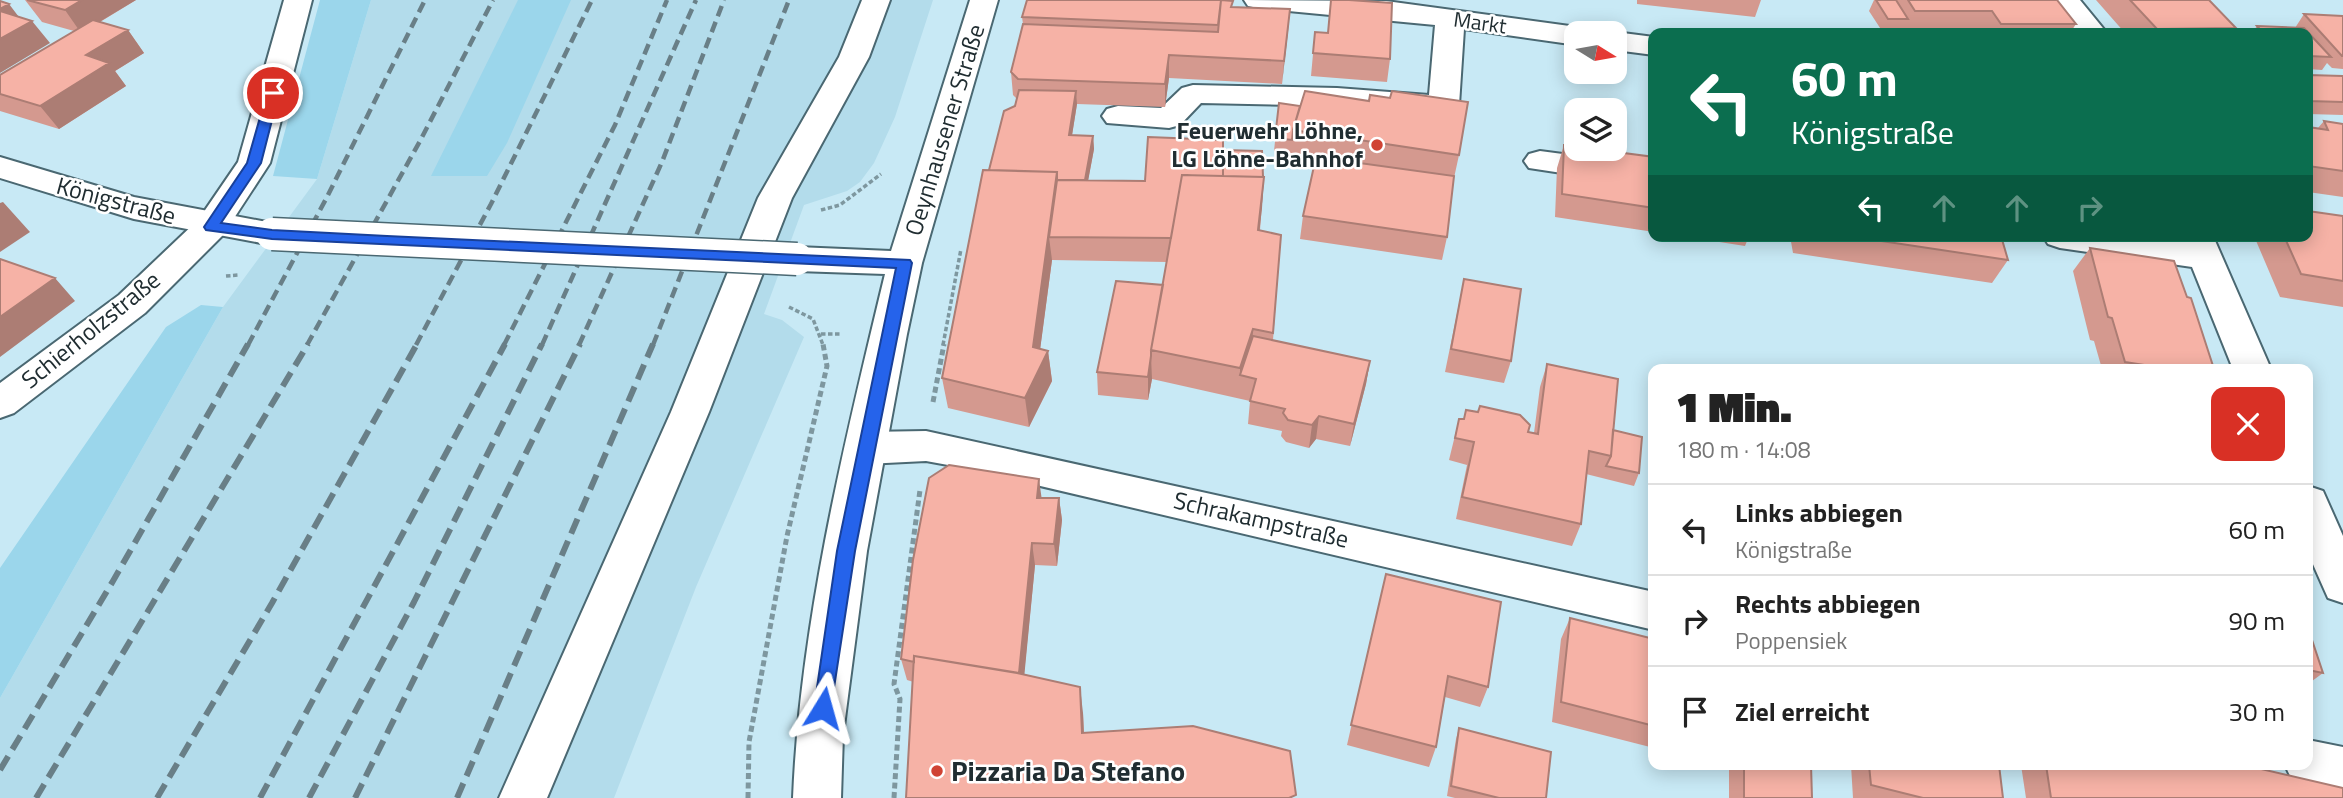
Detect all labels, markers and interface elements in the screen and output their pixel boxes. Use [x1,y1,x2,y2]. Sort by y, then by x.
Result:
street label: Markt [1452,2,1509,42]
street label: Oeynhausener Straße [895,20,993,240]
north arrow [1564,21,1628,84]
map controls [1564,21,1627,161]
text: 60 m [1791,40,1898,115]
icon: left [1676,56,1767,147]
pin [243,63,303,123]
icon: arrive [254,74,292,112]
button: layers [1564,98,1627,161]
text: Königstraße [1791,108,1954,156]
place label: Feuerwehr Löhne, LG Löhne-Bahnhof [1171,112,1363,176]
marker: Feuerwehr Löhne, LG Löhne-Bahnhof [1369,137,1385,153]
street label: Königstraße [53,167,180,233]
icon: left [1852,189,1890,227]
icon: ahead [1925,189,1963,227]
icon: ahead [1998,189,2036,227]
icon: right [2071,189,2109,227]
street label: Schierholzstraße [13,262,168,397]
text: 1 Min. [1676,374,1792,438]
button: close [2211,387,2285,461]
text: 180 m · 14:08 [1676,432,1811,467]
street label: Schrakampstraße [1170,481,1352,557]
text: Links abbiegen [1735,493,1903,532]
text: 60 m [2228,510,2285,549]
icon: left [1676,511,1714,549]
text: Königstraße [1735,532,1852,567]
text: Rechts abbiegen [1735,584,1921,623]
text: 90 m [2228,601,2285,640]
icon: right [1676,602,1714,640]
text: Poppensiek [1735,623,1847,658]
position arrow [786,671,860,745]
text: Ziel erreicht [1735,692,1870,731]
text: 30 m [2228,692,2285,731]
icon: arrive [1676,693,1714,731]
place label: Pizzaria Da Stefano [951,749,1185,792]
marker: Pizzaria Da Stefano [929,763,945,779]

